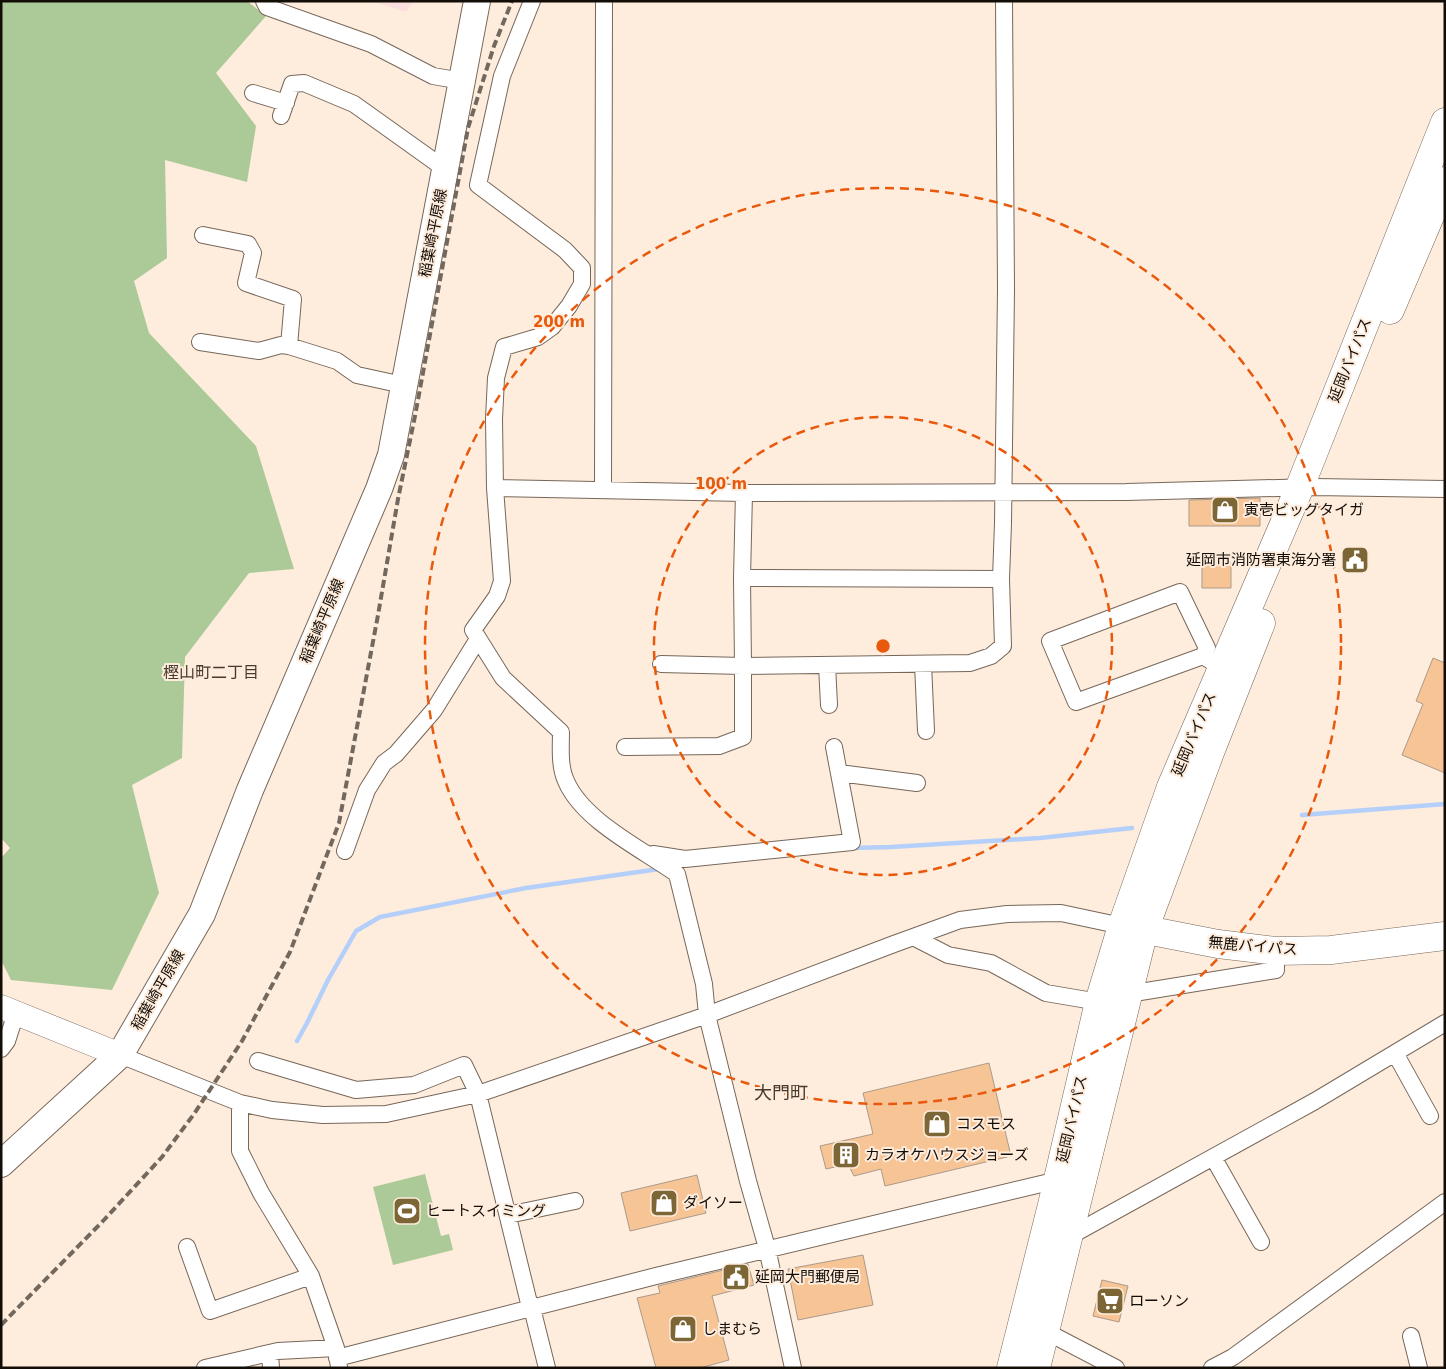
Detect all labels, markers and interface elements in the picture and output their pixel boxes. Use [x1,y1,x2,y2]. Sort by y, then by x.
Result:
street label: 稲葉崎平原線 [416,187,450,279]
text: 200 m [533,313,585,331]
street label: 延岡バイパス [1325,315,1375,405]
text: 100 m [695,475,747,493]
shop icon: 寅壱ビッグタイガ [1210,495,1240,525]
place label: 寅壱ビッグタイガ [1244,501,1364,519]
public building icon: 延岡市消防署東海分署 [1340,545,1370,575]
place label: 延岡市消防署東海分署 [1186,551,1336,569]
street label: 稲葉崎平原線 [296,576,348,666]
centre of rings [874,637,892,655]
district label: 樫山町二丁目 [163,663,259,682]
street label: 延岡バイパス [1168,689,1220,779]
street label: 無鹿バイパス [1208,933,1298,959]
street label: 稲葉崎平原線 [128,947,188,1033]
street label: 延岡バイパス [1053,1073,1091,1165]
district label: 大門町 [754,1082,808,1103]
shop icon: コスモス [922,1109,952,1139]
place label: コスモス [956,1115,1016,1133]
building icon: カラオケハウスジョーズ [831,1140,861,1170]
place label: カラオケハウスジョーズ [865,1146,1029,1164]
shop icon: ダイソー [649,1188,679,1218]
place label: ダイソー [683,1194,743,1212]
sports icon: ヒートスイミング [392,1196,422,1226]
place label: ヒートスイミング [426,1202,546,1220]
public building icon: 延岡大門郵便局 [721,1262,751,1292]
place label: 延岡大門郵便局 [755,1268,860,1286]
supermarket icon: ローソン [1095,1286,1125,1316]
place label: ローソン [1129,1292,1189,1310]
shop icon: しまむら [668,1314,698,1344]
place label: しまむら [702,1320,762,1338]

